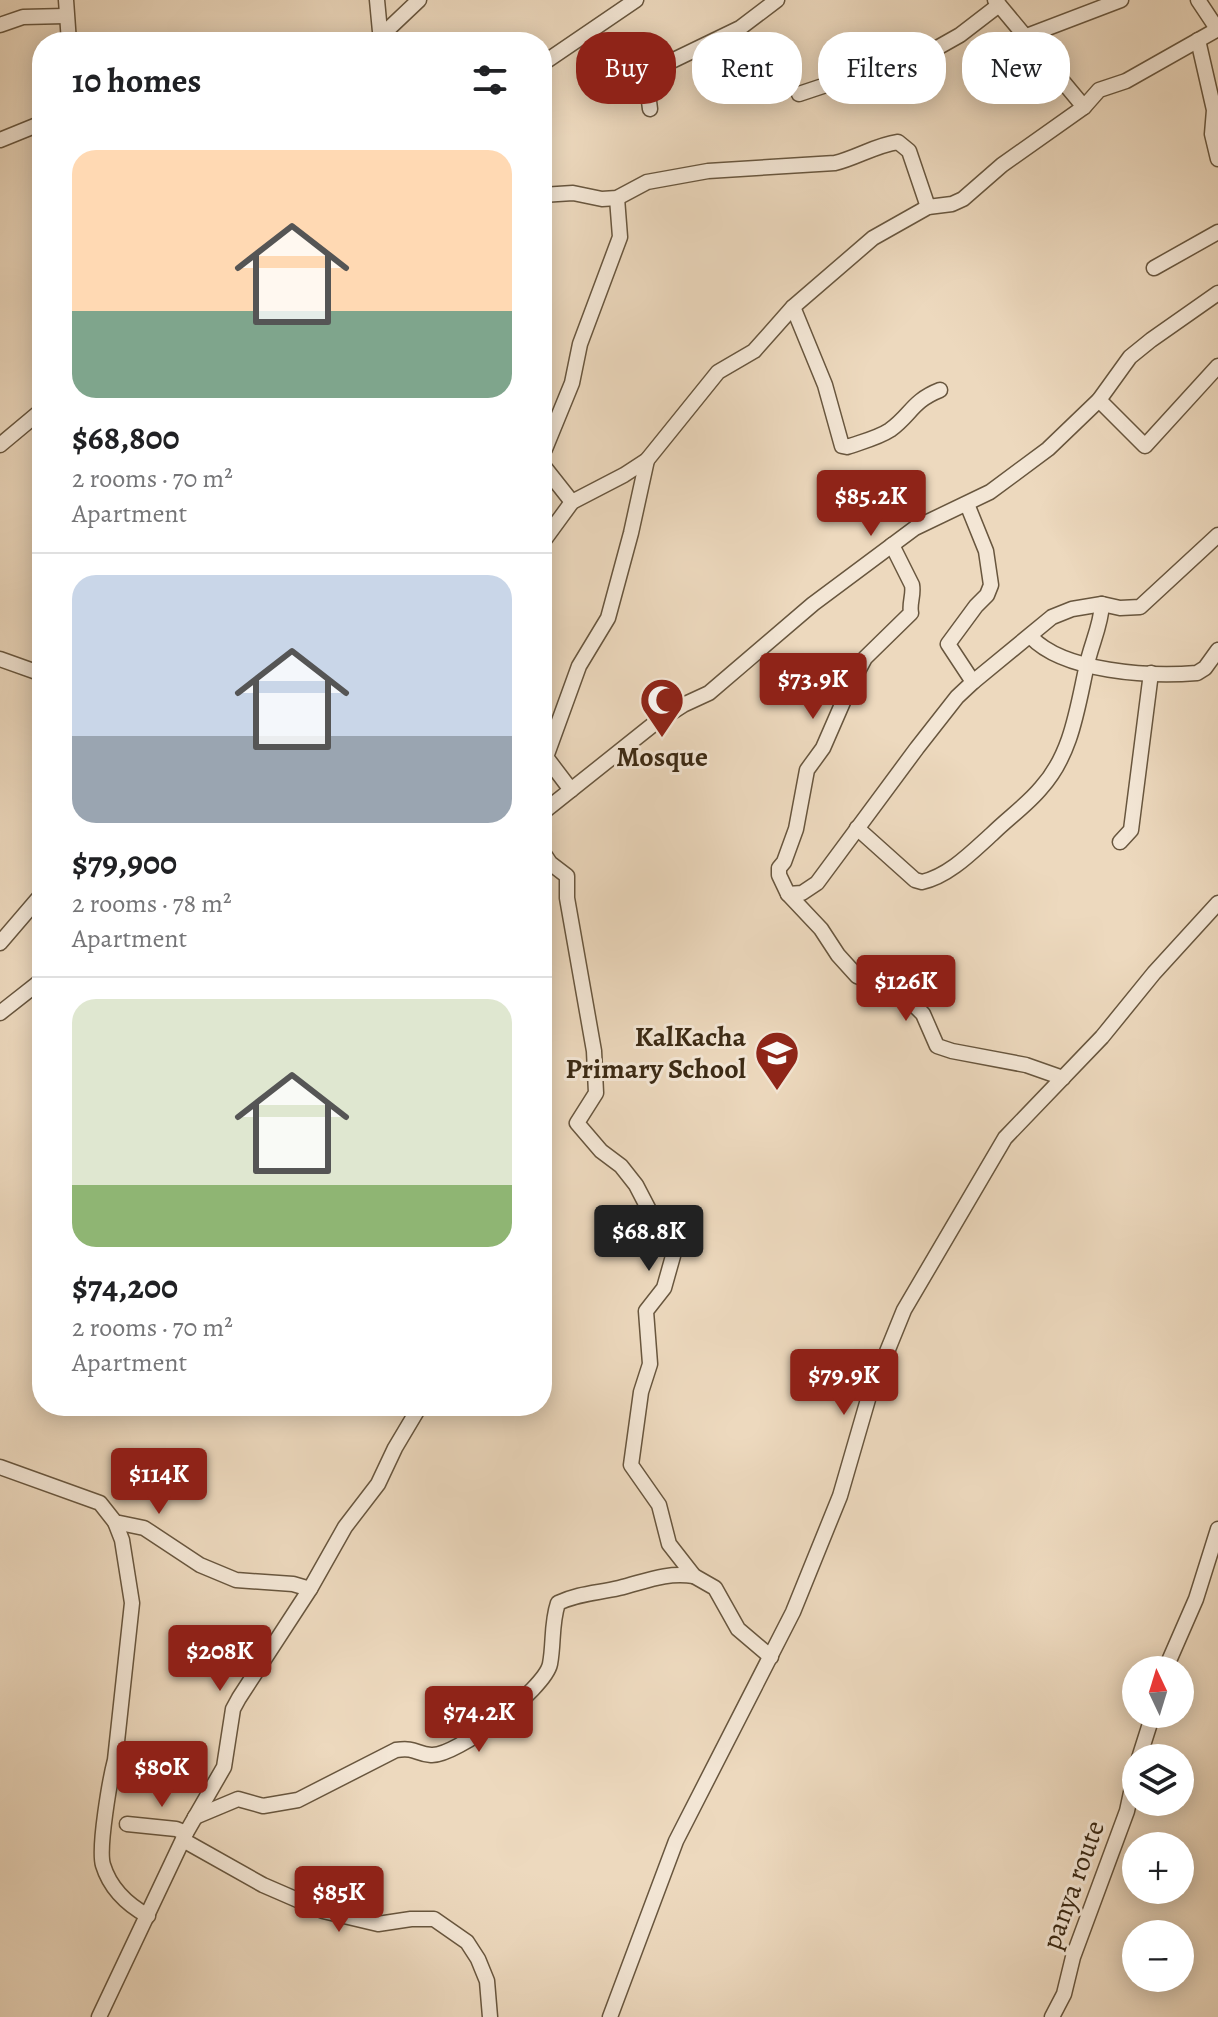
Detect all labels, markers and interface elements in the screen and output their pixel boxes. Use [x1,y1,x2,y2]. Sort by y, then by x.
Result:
chip: Buy [576,32,676,104]
chip: Rent [692,32,802,104]
chip: Filters [818,32,946,104]
chip: New [962,32,1070,104]
text: 10 homes [72,57,201,104]
icon: filters [468,58,512,102]
icon: home [220,202,364,346]
text: $68,800 [72,414,180,461]
text: 2 rooms · 70 m² [72,461,233,496]
pin: $85.2K [806,470,936,538]
text: $85.2K [835,478,907,513]
text: Apartment [72,496,187,531]
icon: home [220,627,364,771]
pin: $73.9K [748,653,878,721]
text: $73.9K [778,661,848,696]
mosque icon: Mosque [638,676,686,739]
place label: Mosque [616,738,708,776]
text: $79,900 [72,839,177,886]
text: 2 rooms · 78 m² [72,886,231,921]
text: Apartment [72,921,187,956]
pin: $126K [850,955,962,1023]
text: $126K [874,963,938,998]
place label: KalKacha Primary School [565,1018,747,1088]
school or university icon: KalKacha Primary School [753,1029,801,1092]
icon: home [220,1051,364,1195]
pin: $68.8K [584,1205,714,1273]
text: $68.8K [612,1213,686,1248]
text: $74,200 [72,1263,178,1310]
text: 2 rooms · 70 m² [72,1310,233,1345]
text: Apartment [72,1345,187,1380]
pin: $79.9K [779,1349,909,1417]
text: $79.9K [808,1357,880,1392]
pin: $114K [103,1448,215,1516]
text: $114K [129,1456,189,1491]
pin: $208K [164,1625,276,1693]
text: $208K [186,1633,254,1668]
north arrow [1122,1656,1194,1728]
map controls [1122,1656,1194,1992]
pin: $74.2K [414,1686,544,1754]
text: $74.2K [443,1694,515,1729]
pin: $80K [115,1741,209,1809]
button: layers [1122,1744,1194,1816]
text: $80K [135,1749,189,1784]
street label: panya route [1032,1815,1114,1955]
button: + [1122,1832,1194,1904]
pin: $85K [292,1866,386,1934]
text: $85K [313,1874,365,1909]
button: − [1122,1920,1194,1992]

